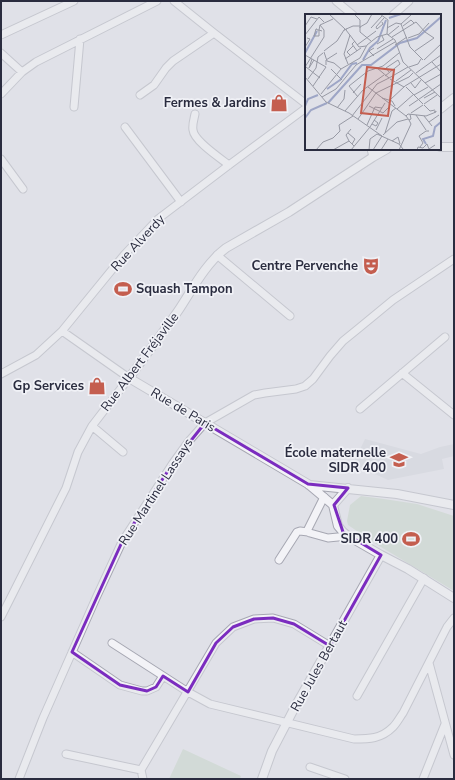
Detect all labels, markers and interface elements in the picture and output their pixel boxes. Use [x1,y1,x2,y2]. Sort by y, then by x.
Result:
inset map [305,14,441,150]
shop icon: Fermes & Jardins [269,93,289,113]
place label: Fermes & Jardins [164,94,266,112]
street label: Rue Alverdy [107,210,169,275]
theatre icon: Centre Pervenche [361,256,381,276]
place label: Centre Pervenche [252,257,358,275]
sports icon: Squash Tampon [113,279,133,299]
place label: Squash Tampon [136,280,233,298]
street label: Rue Albert Fréjaville [97,309,183,415]
shop icon: Gp Services [87,376,107,396]
place label: Gp Services [13,377,84,395]
street label: Rue de Paris [147,384,219,436]
street label: Rue Martinel Lassays [115,435,197,549]
place label: École maternelle SIDR 400 [285,444,386,477]
school or university icon: École maternelle SIDR 400 [389,450,409,470]
sports icon: SIDR 400 [401,529,421,549]
place label: SIDR 400 [340,530,398,548]
street label: Rue Jules Bertaut [286,617,352,715]

